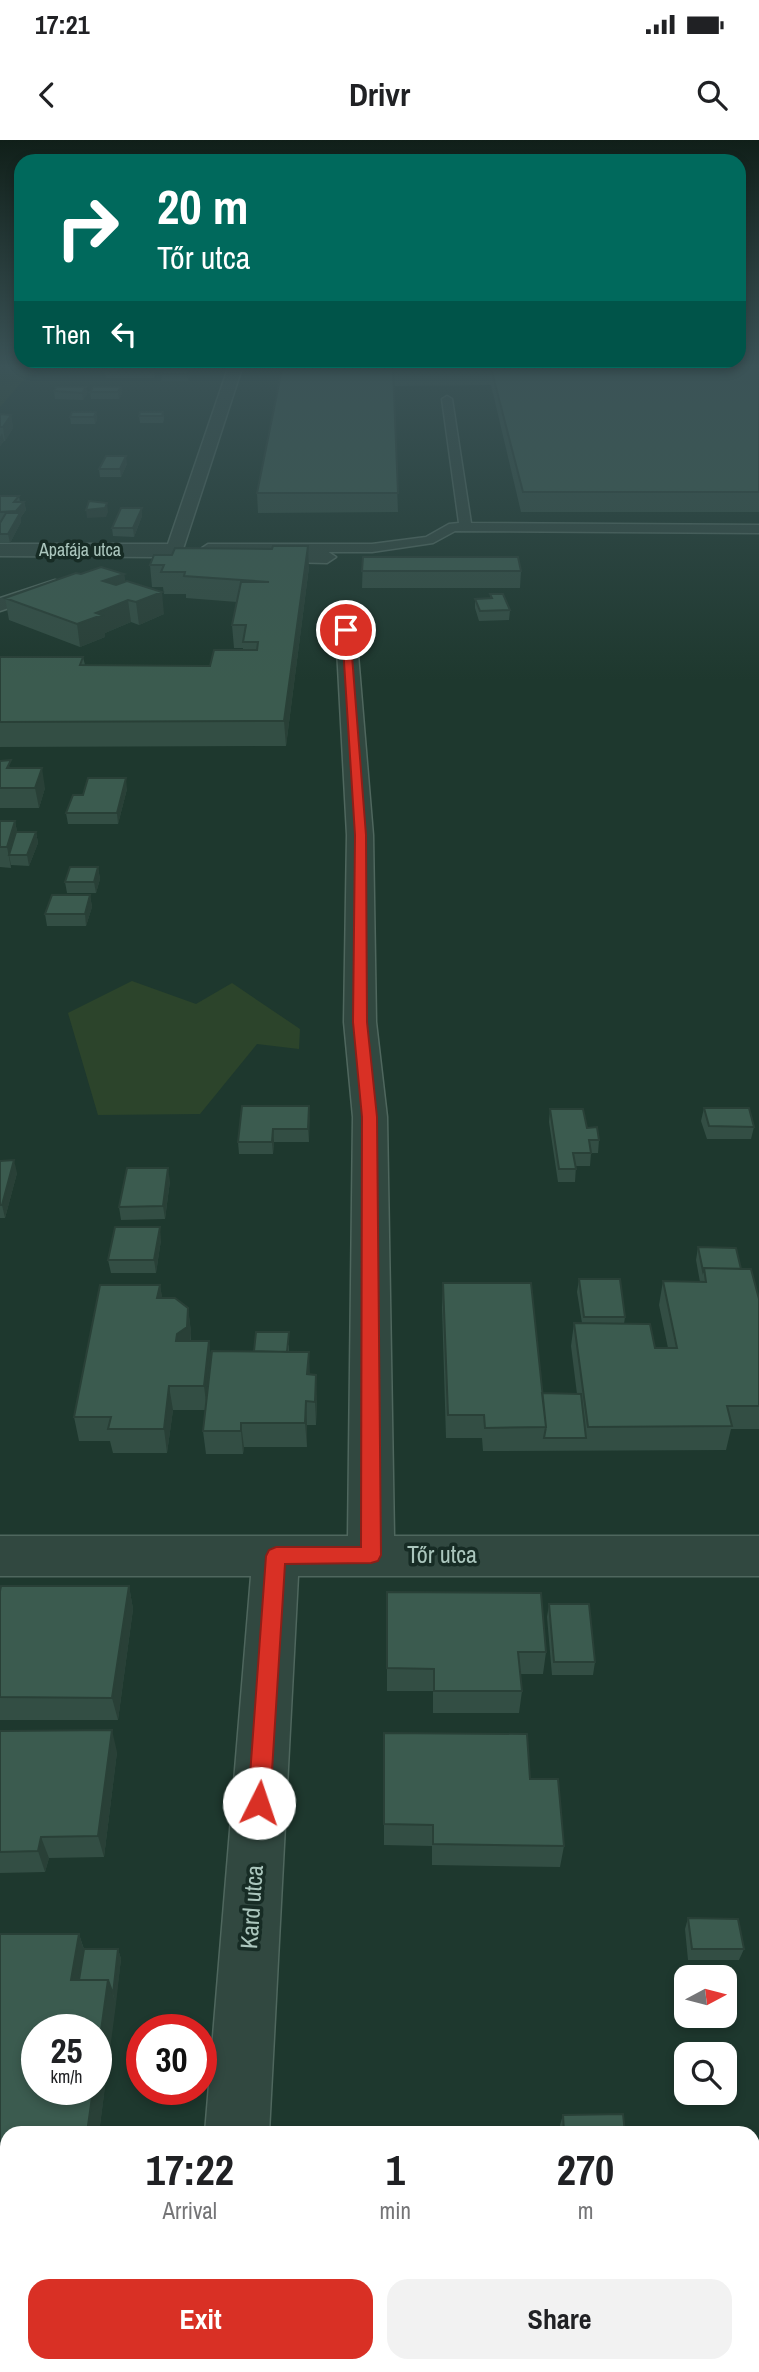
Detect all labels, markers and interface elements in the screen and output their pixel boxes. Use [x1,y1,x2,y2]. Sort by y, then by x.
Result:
text: 17:21 [35,7,90,42]
text: Drivr [349,73,410,116]
icon: back [28,76,66,114]
icon: search [693,76,731,114]
text: 20 m [157,173,249,239]
icon: right [42,182,133,273]
text: Tőr utca [157,236,250,279]
icon: left [105,315,143,353]
text: Then [42,317,91,352]
street label: Apafája utca [38,537,121,562]
pin [316,600,376,660]
icon: arrive [327,611,365,649]
street label: Tőr utca [407,1538,477,1570]
position arrow [222,1766,296,1840]
street label: Kard utca [232,1864,270,1950]
north arrow [674,1965,737,2028]
map controls [674,1965,737,2105]
speed limit sign: 30 [126,2014,217,2105]
text: 25 [51,2027,82,2074]
button: search [674,2042,737,2105]
text: km/h [51,2064,83,2089]
text: 17:22 [146,2142,234,2198]
text: 1 [386,2142,405,2198]
text: 270 [557,2142,614,2198]
text: Arrival [163,2195,217,2226]
text: min [380,2195,411,2226]
text: m [578,2195,593,2226]
button: Exit [28,2279,373,2359]
button: Share [387,2279,732,2359]

